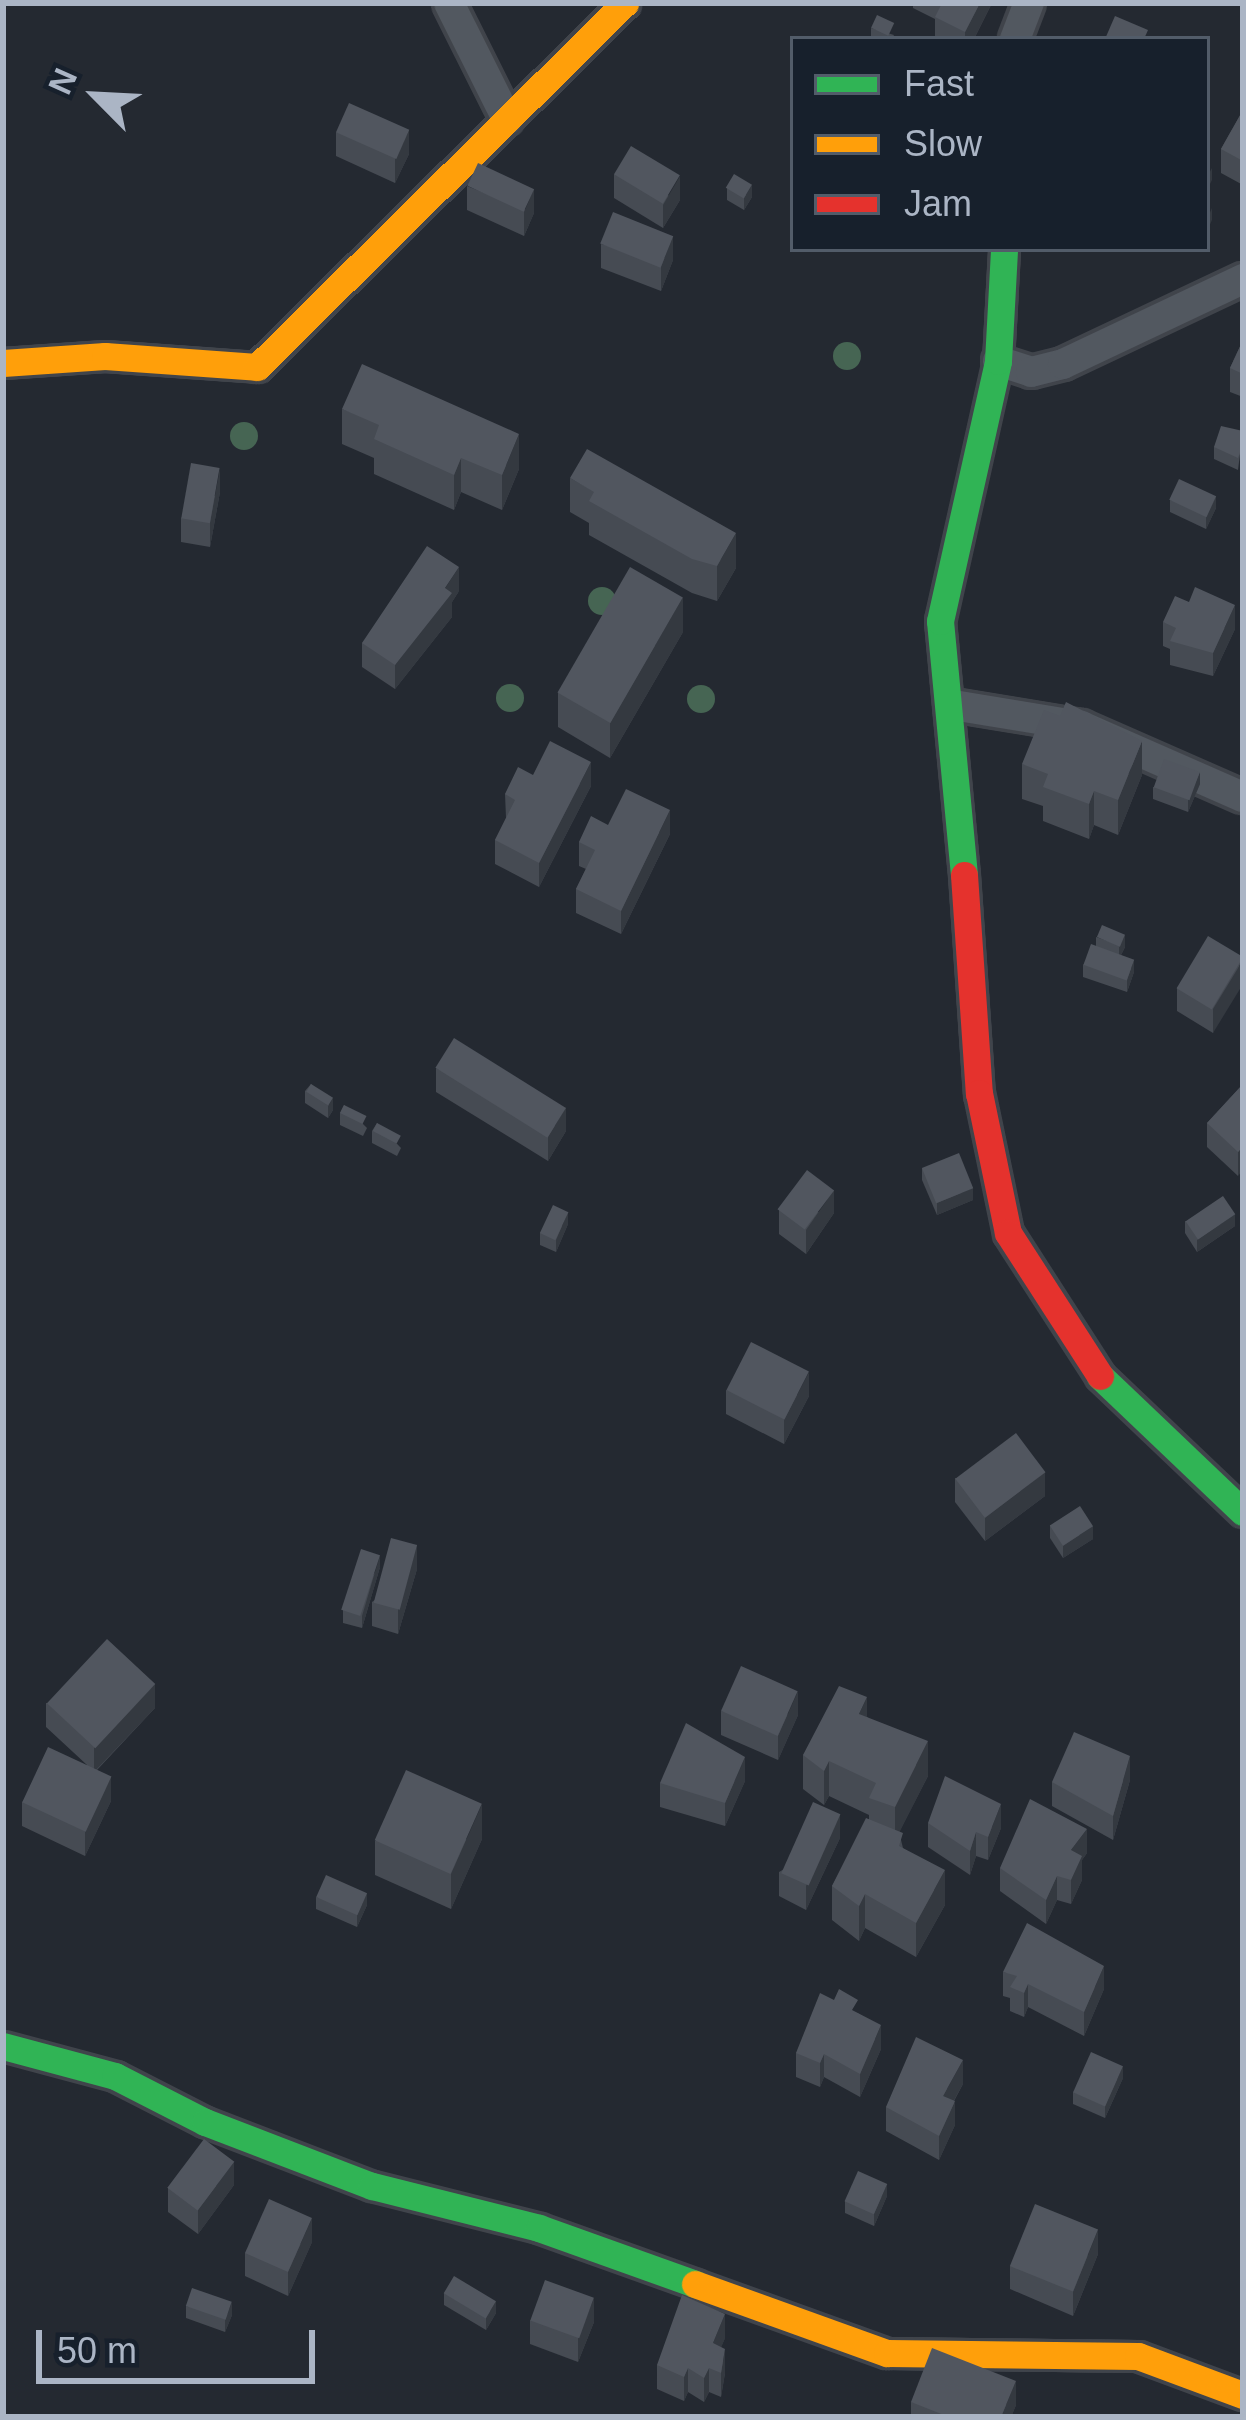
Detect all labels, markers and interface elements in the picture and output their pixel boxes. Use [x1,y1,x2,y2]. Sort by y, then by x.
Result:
north arrow [36,36,156,156]
legend [790,36,1210,252]
text: N [41,63,84,100]
text: Fast [904,63,974,104]
text: Slow [904,123,982,164]
text: Jam [904,183,972,224]
scale bar [42,2306,321,2380]
text: 50 m [57,2330,137,2371]

